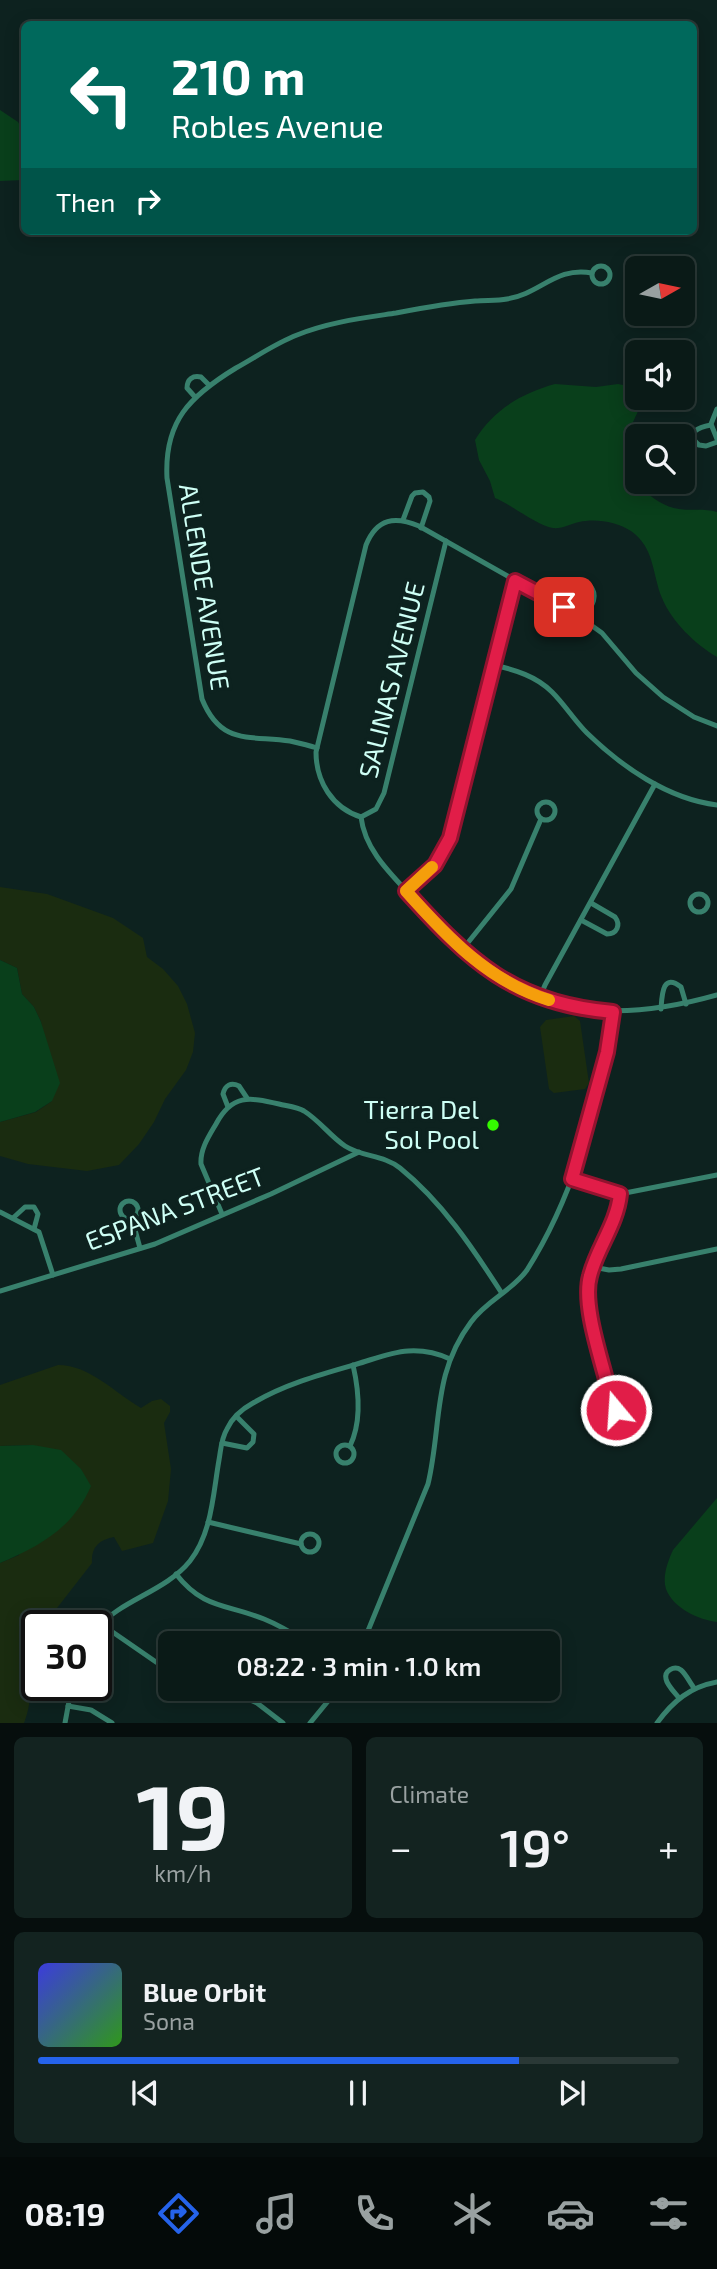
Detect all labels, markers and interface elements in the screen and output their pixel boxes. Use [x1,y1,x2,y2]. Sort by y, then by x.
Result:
text: 210 m [171,46,305,105]
icon: left [56,49,147,140]
text: Robles Avenue [171,106,384,144]
icon: right [129,182,167,220]
text: Then [56,186,115,217]
north arrow [625,256,695,326]
map controls [625,256,695,494]
button: sound [625,340,695,410]
button: search [625,424,695,494]
street label: ALLENDE AVENUE [174,481,237,692]
pin [534,577,594,637]
street label: SALINAS AVENUE [351,578,430,781]
icon: arrive [545,588,583,626]
place label: Tierra Del Sol Pool [364,1093,479,1154]
marker: Tierra Del Sol Pool [485,1117,501,1133]
street label: ESPANA STREET [80,1159,268,1256]
position arrow [579,1373,653,1447]
speed limit sign: 30 [21,1610,112,1701]
text: 08:22 · 3 min · 1.0 km [237,1650,481,1681]
text: 19 [136,1759,229,1868]
text: Climate [390,1780,469,1808]
text: 19° [500,1815,570,1877]
text: − [390,1824,412,1870]
text: + [658,1824,679,1870]
text: km/h [154,1859,211,1887]
text: Blue Orbit [143,1976,266,2007]
text: Sona [143,2007,195,2035]
icon: previous [126,2074,164,2112]
icon: pause [339,2074,377,2112]
icon: next [553,2074,591,2112]
icon: directions [154,2189,203,2238]
icon: music [252,2189,301,2238]
icon: phone [350,2189,399,2238]
icon: climate [448,2189,497,2238]
icon: car [546,2189,595,2238]
icon: filters [644,2189,693,2238]
text: 08:19 [24,2194,105,2232]

